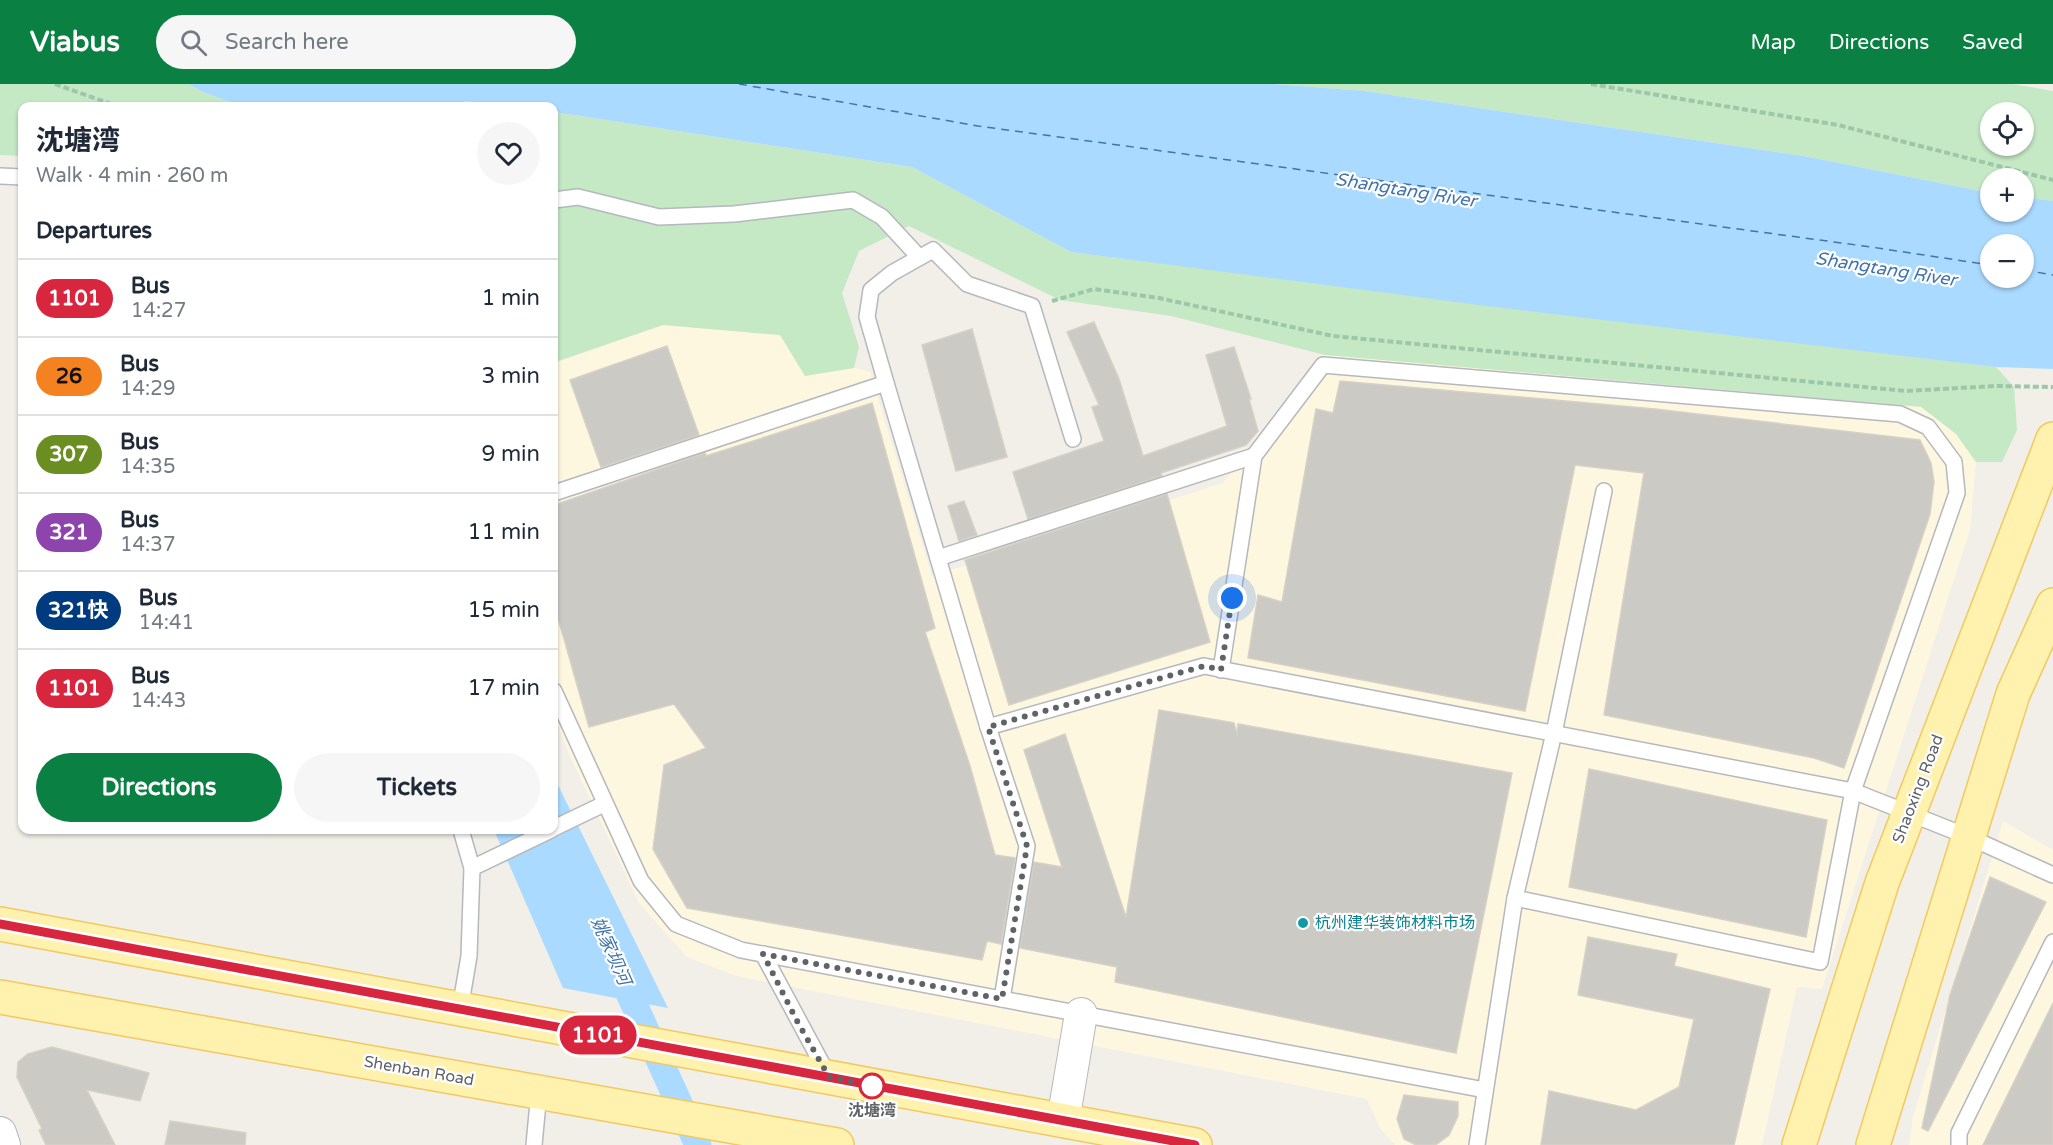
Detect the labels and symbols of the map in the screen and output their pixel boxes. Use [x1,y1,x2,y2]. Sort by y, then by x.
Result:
water label: Shangtang River [1334,168,1480,212]
water label: Shangtang River [1814,247,1960,291]
your location [1217,583,1247,613]
street label: Shaoxing Road [1888,732,1948,846]
place label: 杭州建华装饰材料市场 [1315,913,1475,933]
water label: 姚家坝河 [586,914,637,991]
marker: 杭州建华装饰材料市场 [1296,916,1310,930]
line badge: 1101 [556,1016,640,1054]
street label: Shenban Road [362,1051,476,1091]
marker: 沈塘湾 [859,1073,885,1099]
place label: 沈塘湾 [848,1101,896,1121]

